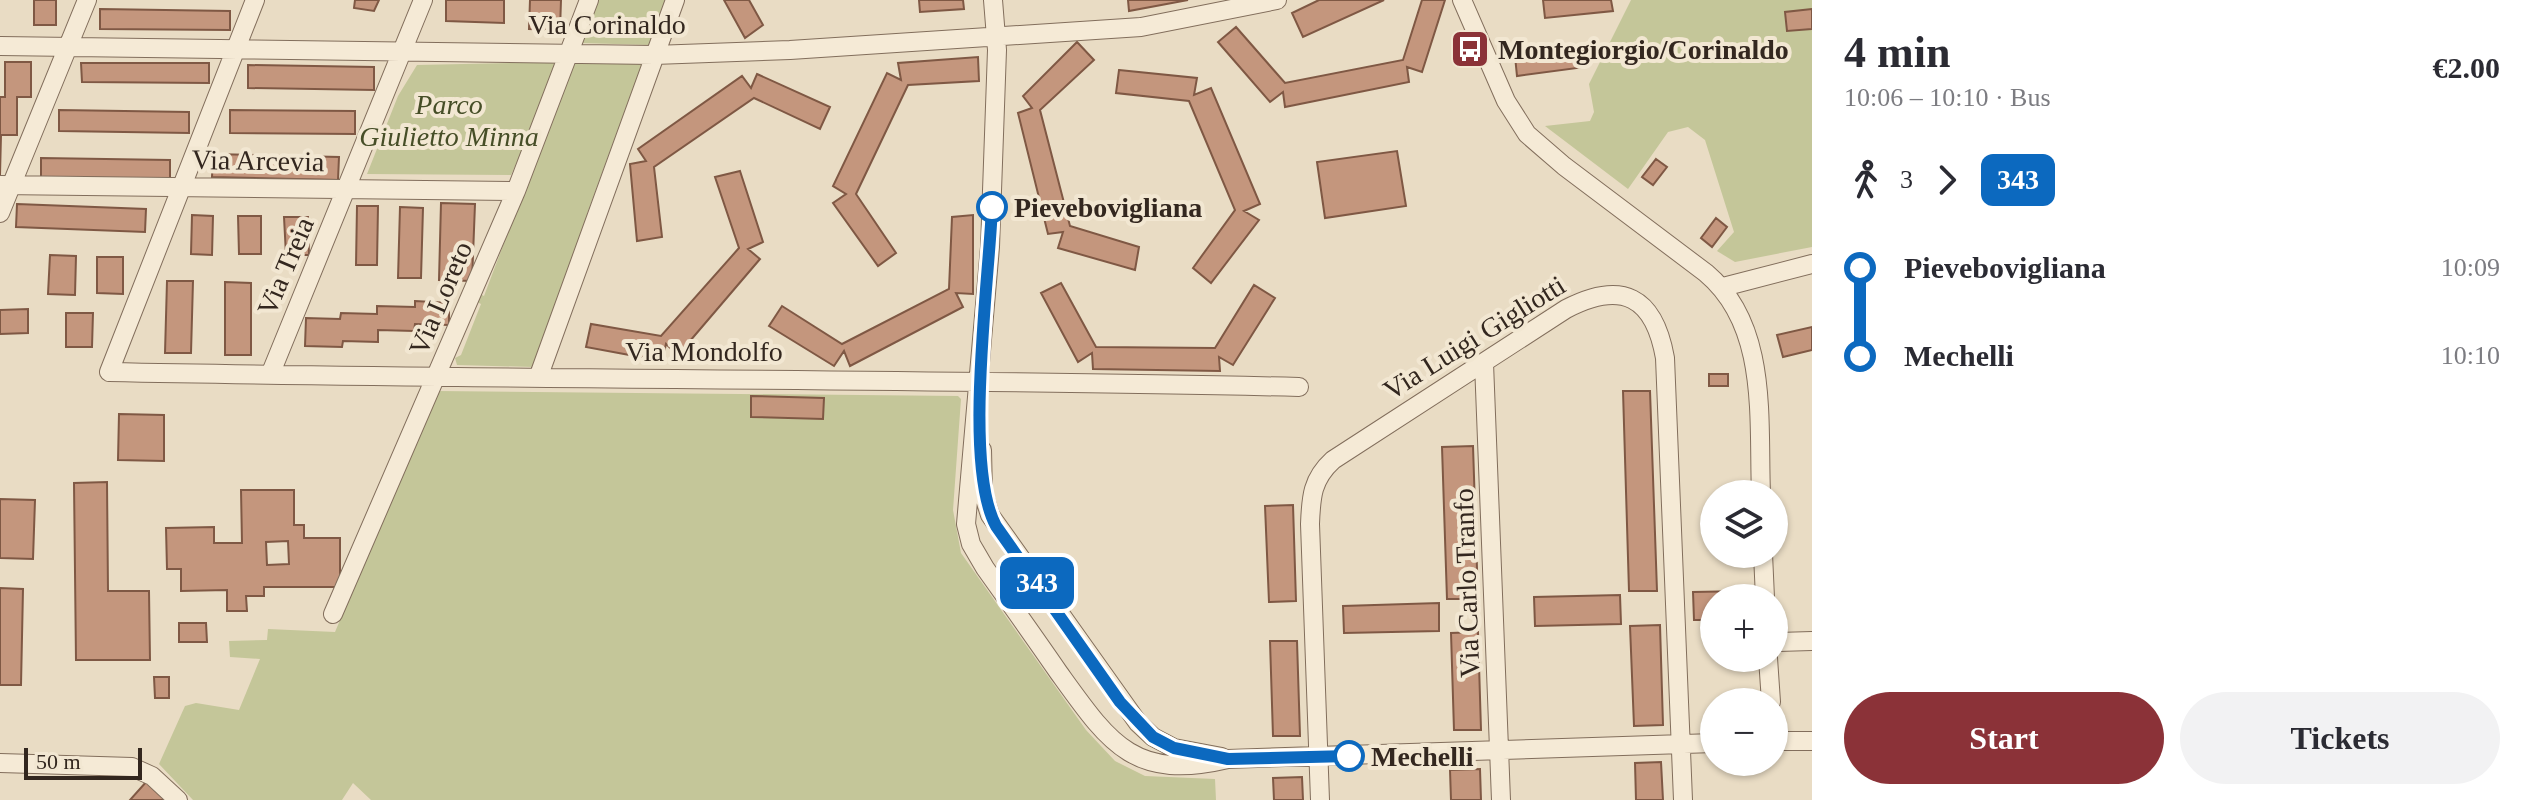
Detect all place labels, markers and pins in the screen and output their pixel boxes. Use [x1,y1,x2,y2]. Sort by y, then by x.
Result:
bus stop icon: Montegiorgio/Corinaldo [1449,28,1491,70]
place label: Montegiorgio/Corinaldo [1498,34,1789,65]
marker: Pievebovigliana [977,192,1007,222]
place label: Pievebovigliana [1014,192,1202,223]
marker: Mechelli [1334,741,1364,771]
place label: Mechelli [1371,741,1474,772]

